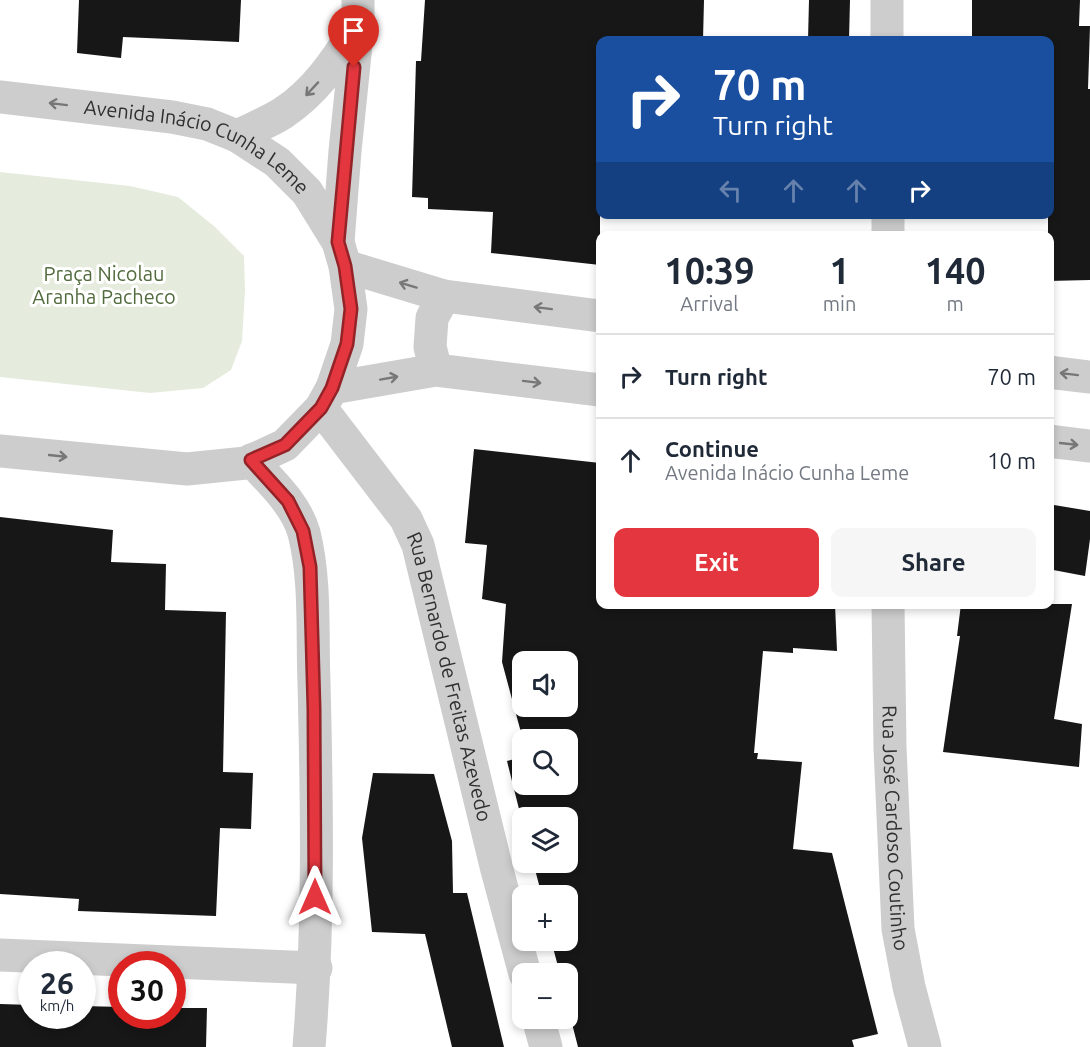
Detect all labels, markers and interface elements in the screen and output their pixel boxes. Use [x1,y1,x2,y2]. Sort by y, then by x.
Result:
pin [328,5,379,67]
icon: arrive [337,14,370,47]
icon: right [614,60,692,138]
text: 70 m [713,61,807,108]
one-way arrow [305,81,319,96]
street label: Avenida Inácio Cunha Leme [83,95,314,198]
one-way arrow [49,98,69,109]
text: Turn right [713,110,833,140]
icon: left [714,174,747,207]
icon: ahead [777,174,810,207]
icon: ahead [840,174,873,207]
icon: right [903,174,936,207]
text: 10:39 [664,250,754,291]
text: 1 [829,250,850,291]
text: 140 [925,250,986,291]
park label: Praça Nicolau Aranha Pacheco [32,262,176,308]
one-way arrow [399,279,418,290]
text: Arrival [680,292,739,315]
text: min [823,292,856,315]
text: m [947,292,964,315]
one-way arrow [533,303,553,314]
icon: right [614,360,647,393]
text: Turn right [665,364,767,389]
text: 70 m [987,364,1036,389]
one-way arrow [1060,368,1080,379]
one-way arrow [379,373,399,384]
one-way arrow [522,377,542,388]
text: Continue [665,436,759,461]
one-way arrow [1059,438,1079,449]
icon: ahead [614,444,647,477]
text: 10 m [987,448,1036,473]
one-way arrow [48,451,68,462]
text: Avenida Inácio Cunha Leme [665,461,909,484]
street label: Rua Bernardo de Freitas Azevedo [403,528,497,824]
button: Exit [614,528,819,597]
button: Share [831,528,1036,597]
map controls [512,651,578,1029]
button: sound [512,651,578,717]
street label: Rua José Cardoso Coutinho [878,705,914,952]
button: search [512,729,578,795]
button: layers [512,807,578,873]
position arrow [283,865,347,929]
button: + [512,885,578,951]
speed limit sign: 30 [108,951,186,1029]
button: − [512,963,578,1029]
text: 26 [40,966,74,1000]
text: km/h [40,997,74,1014]

